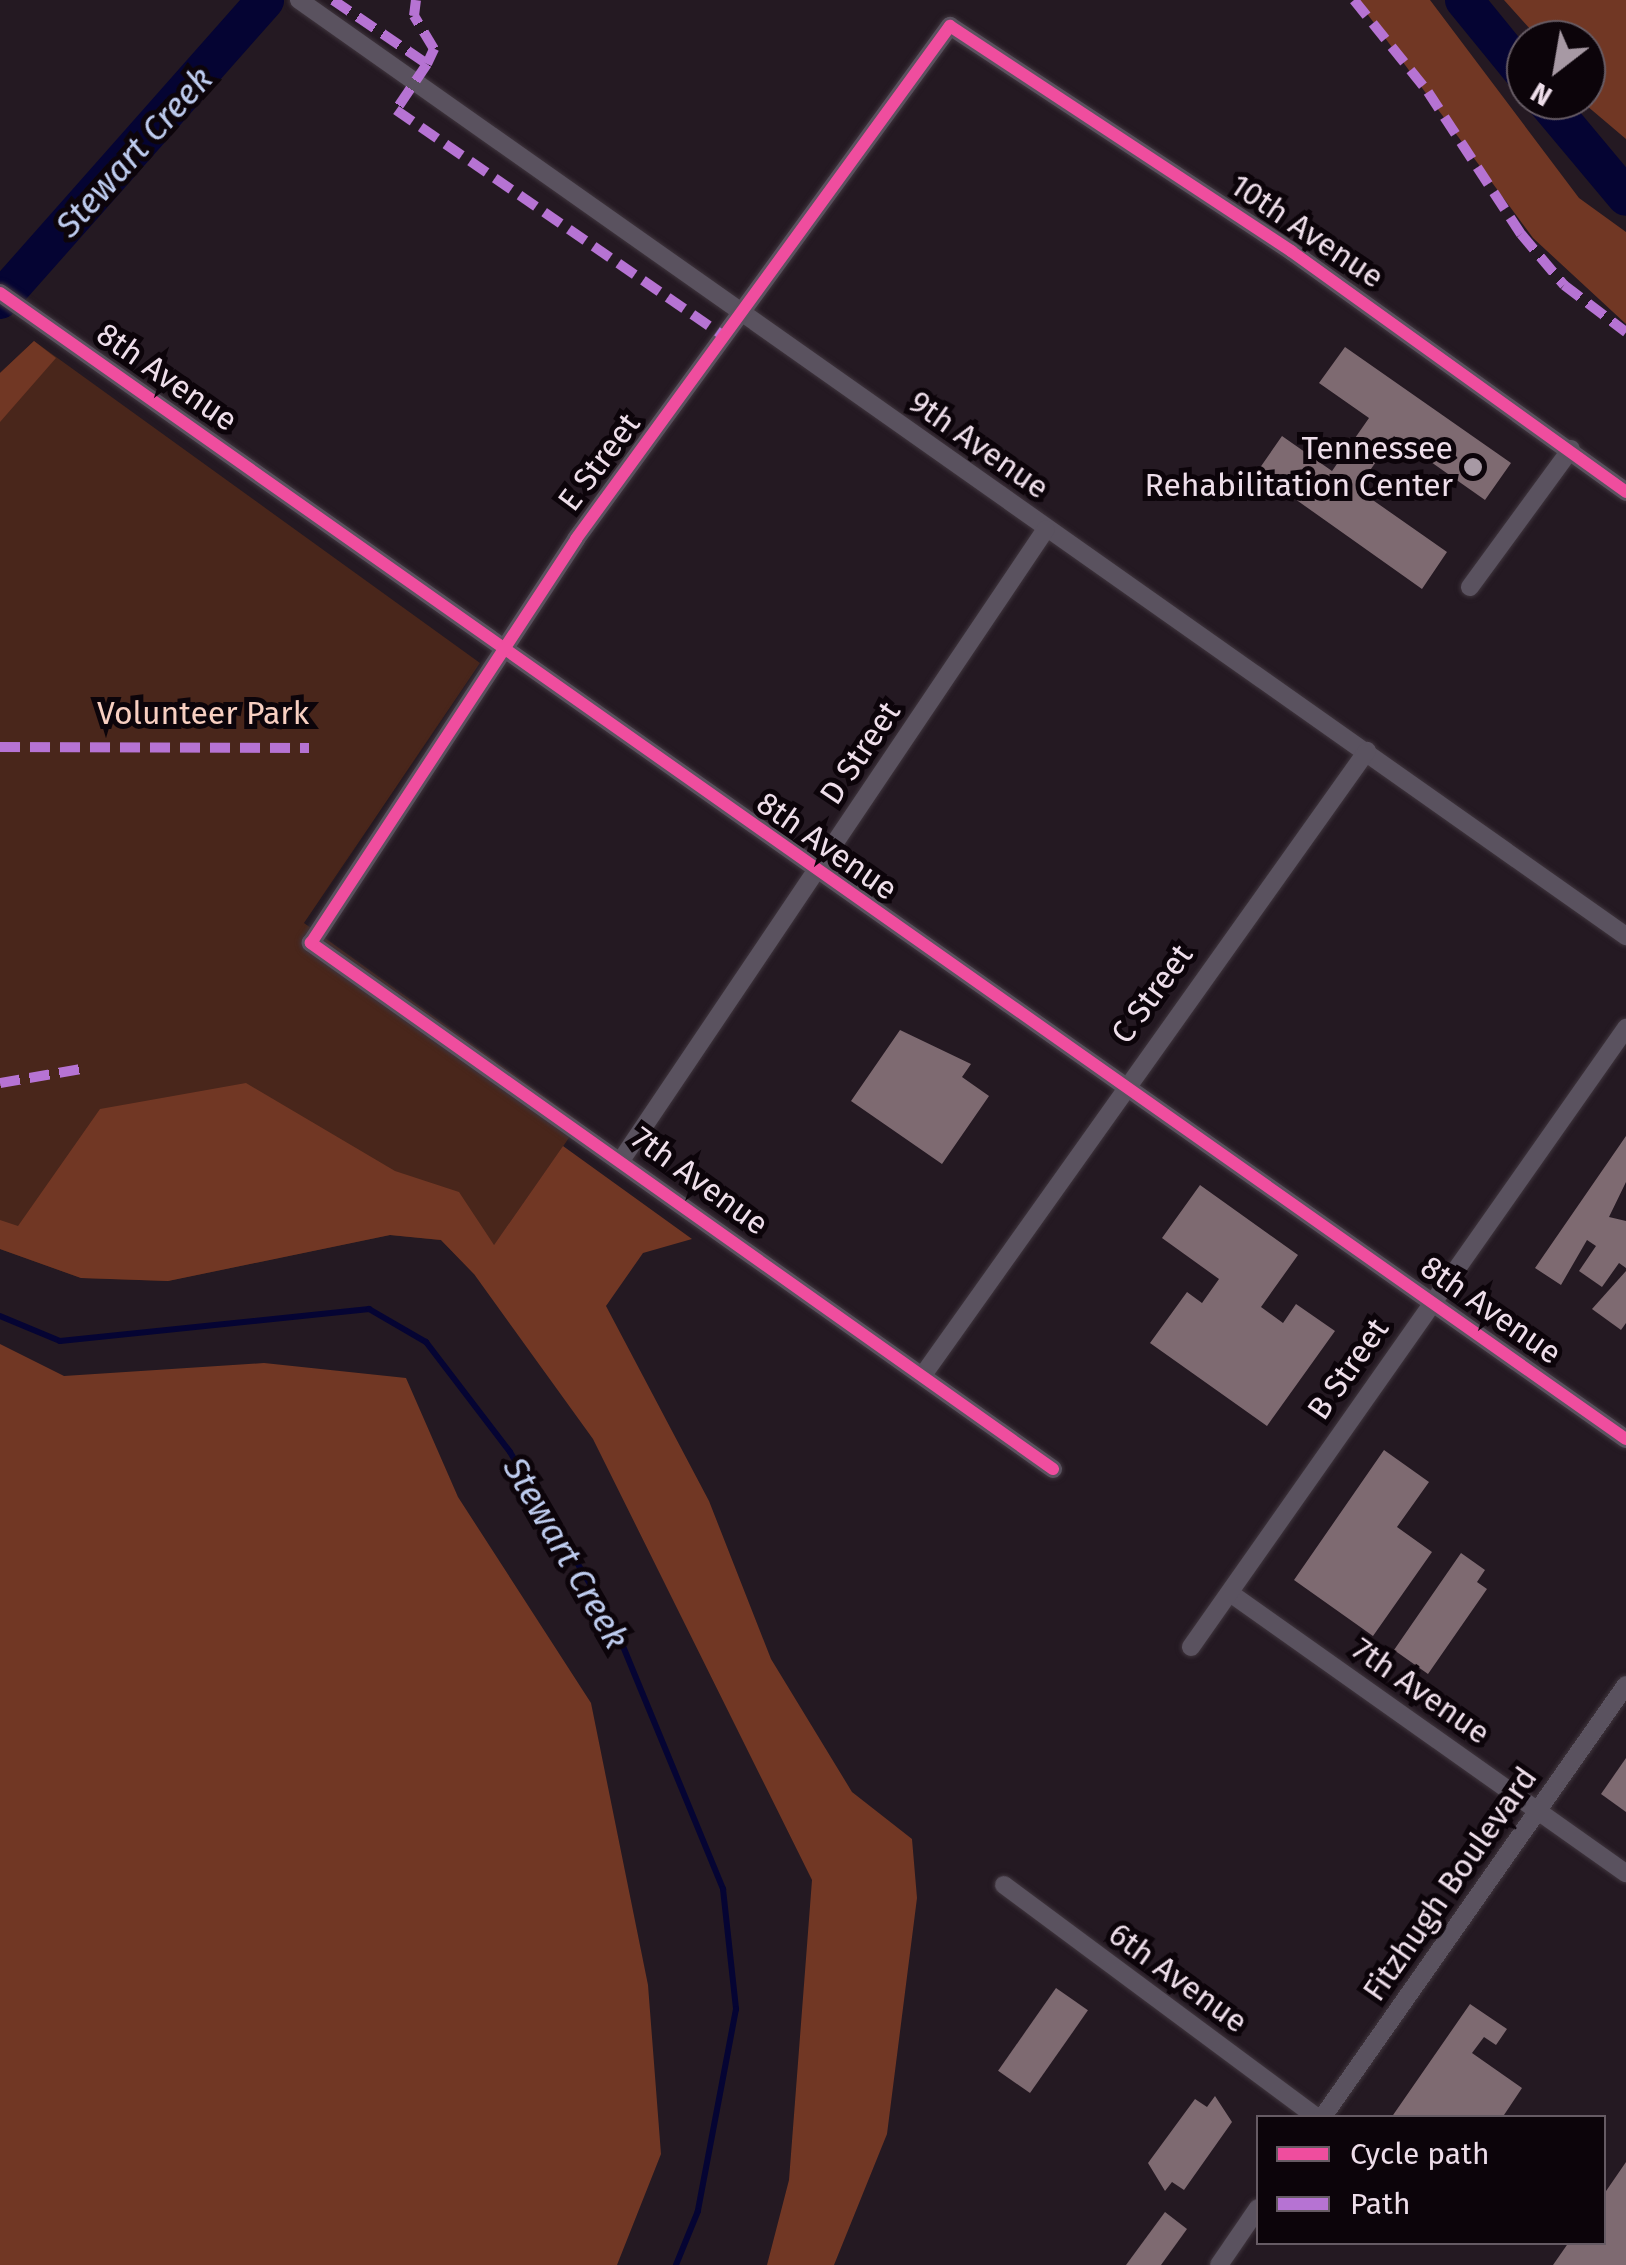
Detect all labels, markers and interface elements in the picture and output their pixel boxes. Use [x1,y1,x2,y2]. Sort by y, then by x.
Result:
north arrow [1506,20,1606,120]
water label: Stewart Creek [47,58,221,246]
text: N [1525,76,1558,113]
street label: 10th Avenue [1223,166,1391,296]
street label: 8th Avenue [89,315,245,439]
street label: 9th Avenue [902,383,1056,507]
street label: E Street [550,406,648,518]
place label: Tennessee Rehabilitation Center [1145,430,1453,505]
marker: Tennessee Rehabilitation Center [1462,456,1484,478]
park label: Volunteer Park [97,694,309,732]
street label: D Street [812,694,908,812]
street label: 8th Avenue [749,784,905,908]
street label: C Street [1103,937,1201,1051]
street label: 7th Avenue [624,1119,776,1243]
street label: 8th Avenue [1413,1248,1569,1372]
street label: B Street [1299,1311,1397,1427]
water label: Stewart Creek [494,1450,638,1656]
street label: 7th Avenue [1345,1630,1497,1752]
street label: Fitzhugh Boulevard [1355,1760,1545,2008]
street label: 6th Avenue [1101,1915,1255,2041]
legend [1256,2115,1606,2245]
text: Cycle path [1350,2136,1489,2172]
text: Path [1350,2186,1411,2222]

